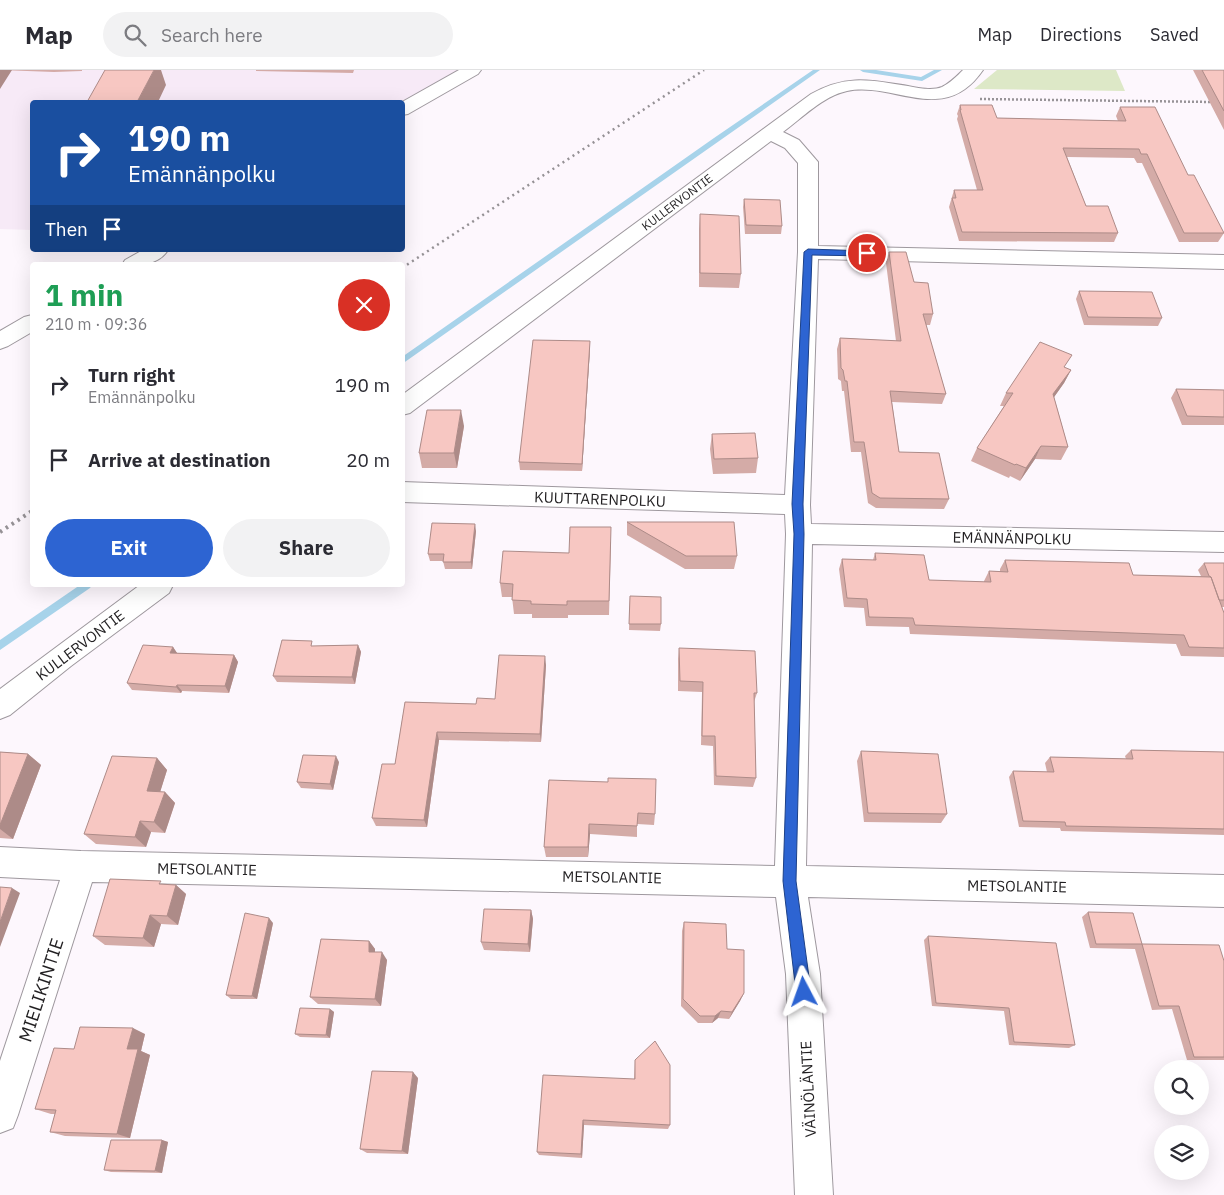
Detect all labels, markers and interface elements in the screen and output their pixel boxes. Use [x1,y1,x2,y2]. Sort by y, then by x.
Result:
search box [103,12,453,57]
text: Map [25,19,73,51]
icon: search [121,21,149,49]
text: Search here [161,23,263,47]
text: Map [977,23,1012,46]
text: Directions [1040,23,1122,46]
text: Saved [1150,23,1199,46]
text: 190 m [128,115,231,161]
icon: right [45,120,110,185]
text: Emännänpolku [128,159,276,188]
street label: KULLERVONTIE [639,170,715,234]
icon: arrive [98,215,126,243]
text: Then [45,217,88,241]
pin [846,232,888,274]
icon: arrive [853,239,881,267]
text: 1 min [45,275,123,314]
button: close [338,279,390,331]
text: 210 m · 09:36 [45,314,147,334]
text: Turn right [88,363,175,387]
icon: right [45,371,73,399]
text: 190 m [335,373,390,397]
text: Emännänpolku [88,387,196,407]
icon: arrive [45,446,73,474]
text: Arrive at destination [88,448,271,472]
text: 20 m [346,448,390,472]
street label: KUUTTARENPOLKU [534,487,666,511]
button: Exit [45,519,213,577]
button: Share [223,519,390,577]
street label: EMÄNNÄNPOLKU [952,527,1072,549]
street label: KULLERVONTIE [32,605,128,685]
street label: METSOLANTIE [157,859,257,879]
street label: METSOLANTIE [562,867,662,887]
street label: METSOLANTIE [967,876,1067,896]
street label: MIELIKINTIE [13,935,69,1045]
position arrow [777,965,829,1017]
street label: VÄINÖLÄNTIE [796,1040,820,1138]
map controls [1154,1060,1209,1180]
button: search [1154,1060,1209,1115]
button: layers [1154,1125,1209,1180]

